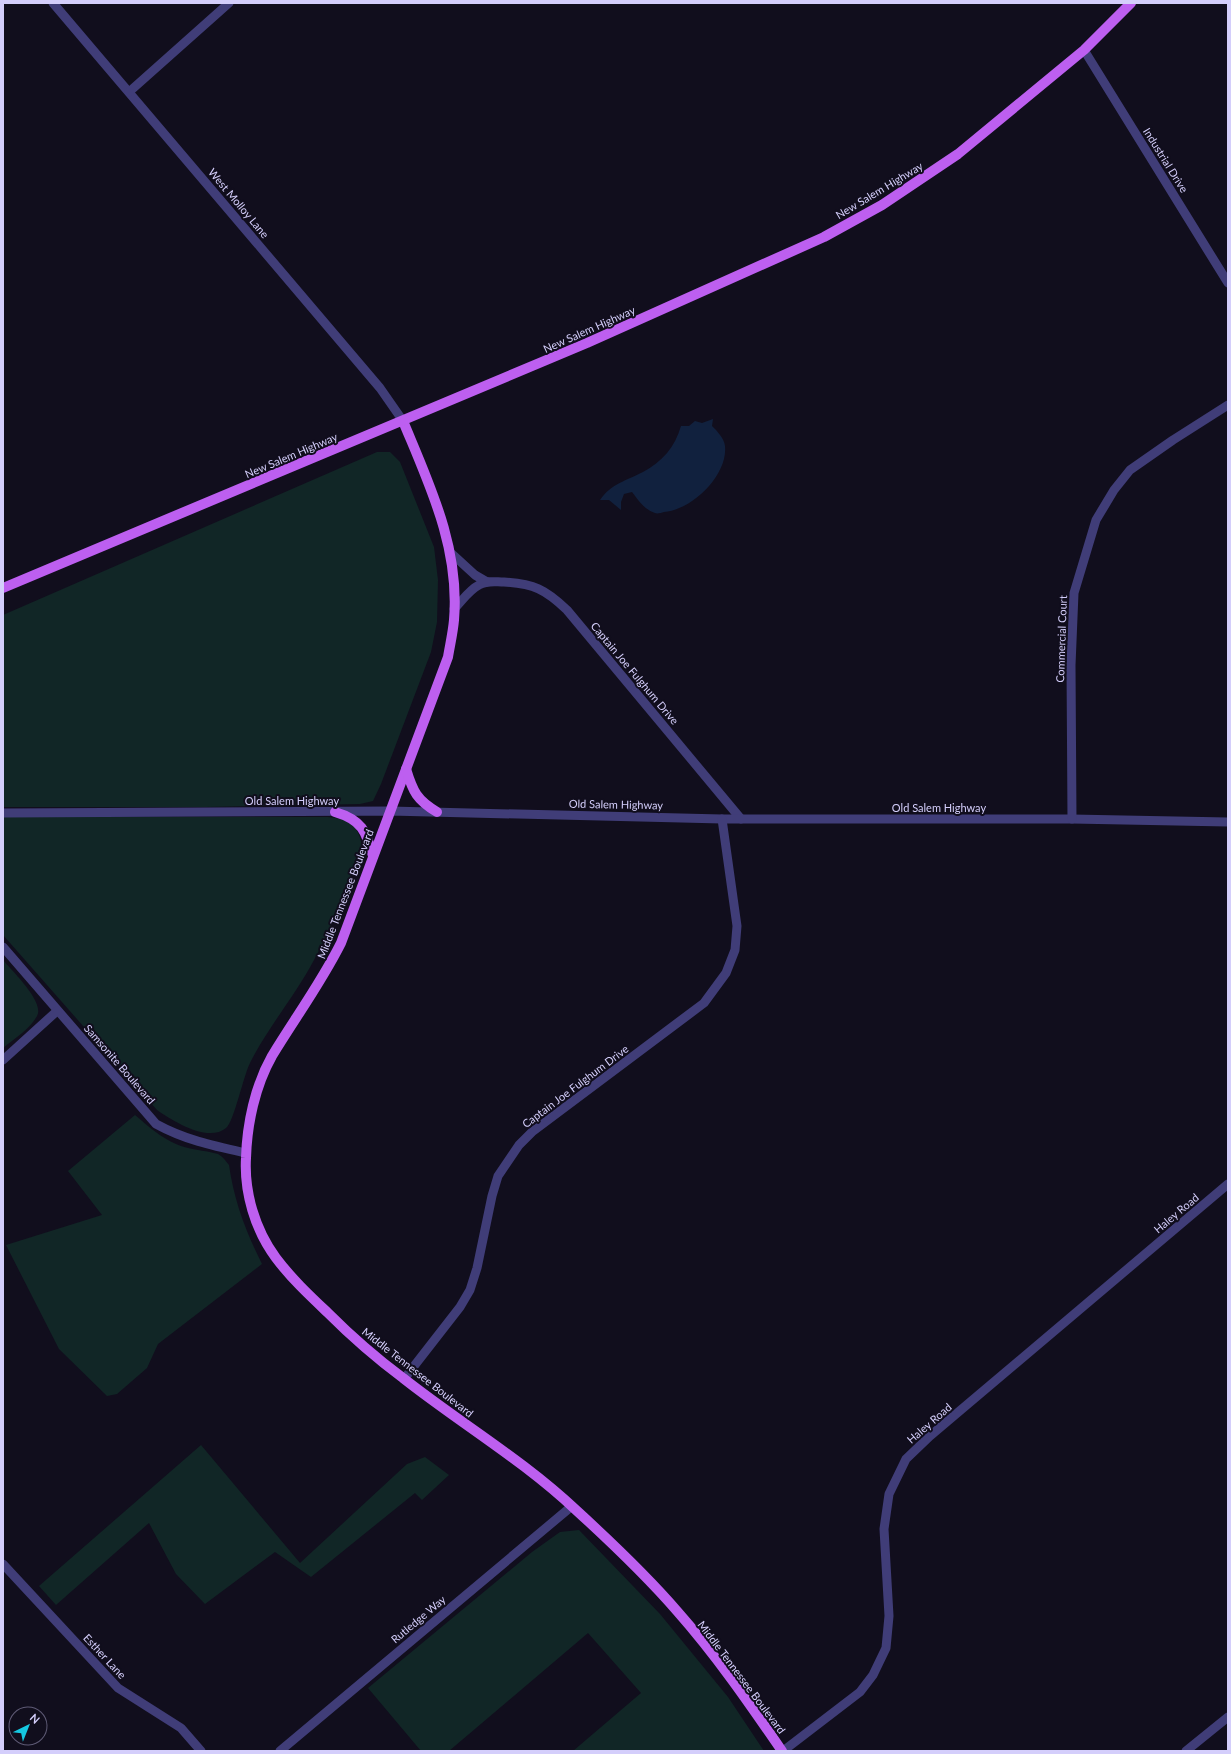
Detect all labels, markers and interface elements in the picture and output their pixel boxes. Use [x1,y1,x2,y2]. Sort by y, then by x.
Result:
street label: Industrial Drive [1141,125,1191,195]
street label: New Salem Highway [833,159,925,221]
street label: West Molloy Lane [206,166,272,241]
street label: New Salem Highway [541,303,637,355]
street label: New Salem Highway [243,430,339,480]
street label: Commercial Court [1053,595,1069,683]
street label: Captain Joe Fulghum Drive [588,619,682,727]
street label: Old Salem Highway [245,794,339,807]
street label: Old Salem Highway [569,797,664,811]
street label: Old Salem Highway [892,801,986,814]
street label: Middle Tennessee Boulevard [314,827,376,961]
street label: Samsonite Boulevard [82,1021,158,1107]
street label: Captain Joe Fulghum Drive [519,1042,631,1130]
street label: Haley Road [1151,1190,1201,1236]
street label: Middle Tennessee Boulevard [360,1325,476,1419]
street label: Haley Road [904,1400,954,1446]
street label: Rutledge Way [388,1592,448,1646]
street label: Middle Tennessee Boulevard [695,1618,789,1736]
street label: Esther Lane [81,1631,129,1681]
north arrow [8,1706,48,1746]
text: N [28,1711,43,1726]

